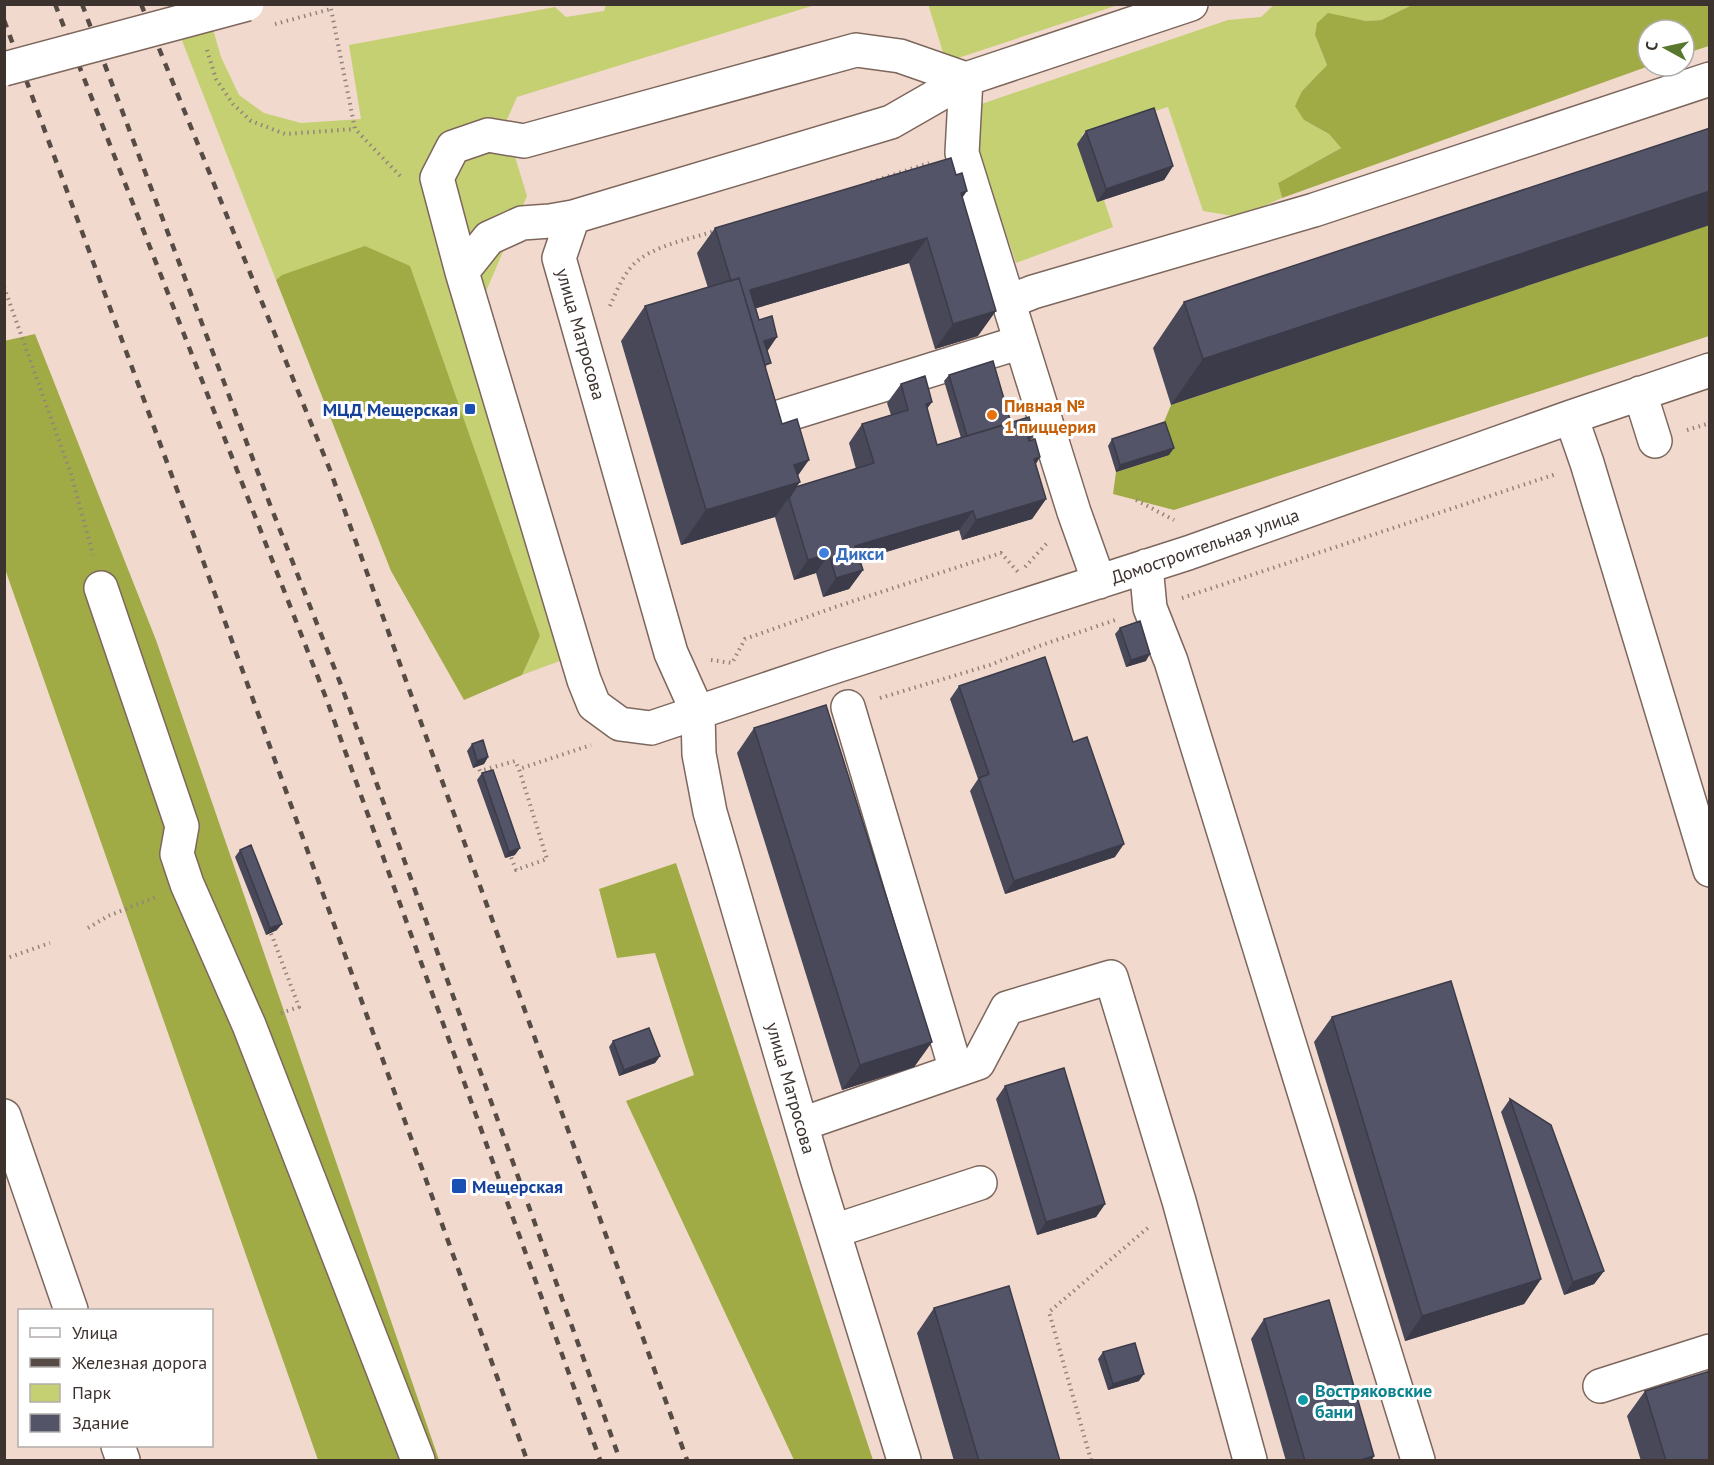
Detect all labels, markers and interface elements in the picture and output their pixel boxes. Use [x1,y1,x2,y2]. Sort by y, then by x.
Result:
north arrow [1636,18,1696,78]
text: С [1641,40,1662,52]
street label: улица Матросова [551,266,611,402]
place label: Пивная № 1 пиццерия [1004,394,1096,438]
place label: МЦД Мещерская [323,398,458,421]
marker: МЦД Мещерская [463,402,477,416]
marker: Пивная № 1 пиццерия [985,408,999,422]
street label: Домостроительная улица [1108,503,1302,589]
place label: Дикси [836,542,884,565]
marker: Дикси [817,546,831,560]
street label: улица Матросова [761,1020,821,1156]
place label: Мещерская [472,1175,563,1198]
marker: Мещерская [450,1177,468,1195]
legend [18,1309,213,1447]
text: Улица [72,1321,118,1344]
text: Железная дорога [71,1351,207,1374]
place label: Востряковские бани [1315,1379,1432,1423]
text: Парк [72,1381,112,1404]
marker: Востряковские бани [1296,1393,1310,1407]
text: Здание [72,1411,129,1434]

